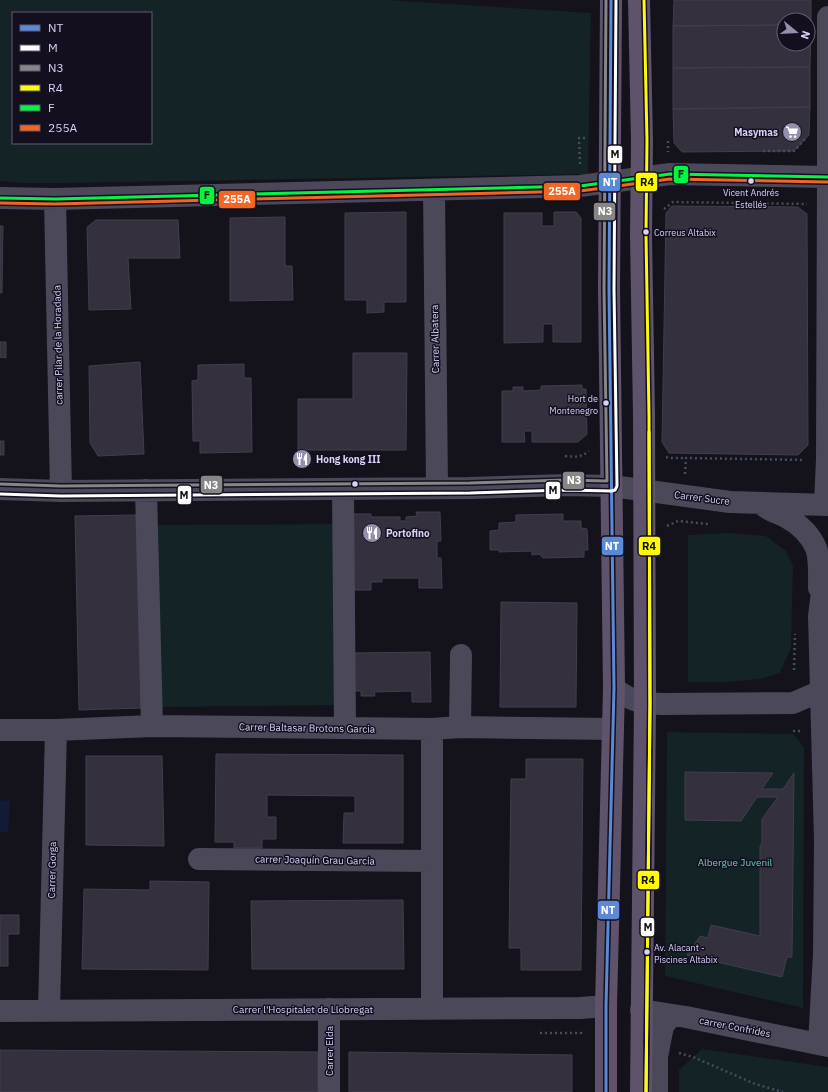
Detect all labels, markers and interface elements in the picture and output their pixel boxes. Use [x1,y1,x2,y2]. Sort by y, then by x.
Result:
legend [12,12,152,144]
north arrow [776,12,816,52]
text: NT [48,20,63,35]
text: N [798,29,813,41]
text: M [48,40,58,55]
text: N3 [48,60,64,75]
text: R4 [48,80,63,95]
text: F [48,100,55,115]
text: 255A [48,120,78,135]
supermarket icon: Masymas [781,121,803,143]
place label: Masymas [734,126,778,139]
line badge: M [607,145,623,164]
text: M [610,147,620,161]
line badge: F [673,165,689,184]
text: F [678,167,684,181]
line badge: NT [598,172,621,192]
line badge: R4 [635,172,658,192]
text: NT [603,175,618,189]
text: R4 [640,175,654,189]
marker: Vicent Andrés Estellés [746,176,756,186]
line badge: 255A [543,182,581,201]
text: 255A [548,184,576,198]
line badge: F [199,186,215,205]
place label: Vicent Andrés Estellés [723,187,779,210]
text: F [204,188,210,202]
line badge: 255A [218,190,256,209]
text: 255A [223,192,251,206]
line badge: N3 [593,202,616,221]
text: N3 [598,204,612,218]
marker: Correus Altabix [641,227,651,237]
place label: Correus Altabix [654,227,716,238]
street label: carrer Pilar de la Horadada [50,284,66,405]
street label: Carrer Albatera [428,304,442,373]
place label: Hort de Montenegro [549,393,598,416]
marker: Hort de Montenegro [601,398,611,408]
restaurant icon: Hong kong III [291,448,313,470]
place label: Hong kong III [316,453,381,466]
line badge: N3 [562,471,585,490]
text: N3 [567,473,581,487]
line badge: N3 [200,475,223,494]
text: N3 [204,478,218,492]
unlabelled marker [350,479,360,489]
line badge: M [545,481,561,500]
text: M [548,483,558,497]
line badge: M [177,485,192,505]
text: M [179,488,189,502]
street label: Carrer Sucre [673,488,731,508]
restaurant icon: Portofino [361,522,383,544]
place label: Portofino [386,527,430,540]
line badge: NT [601,536,624,556]
line badge: R4 [638,536,661,556]
text: NT [605,539,620,553]
text: R4 [642,539,656,553]
street label: Carrer Baltasar Brotons Garcia [239,720,376,736]
street label: Carrer Gorga [45,841,59,899]
street label: carrer Joaquín Grau García [255,852,376,868]
park label: Albergue Juvenil [698,856,773,869]
line badge: R4 [637,870,660,890]
text: R4 [641,873,655,887]
line badge: NT [597,900,620,920]
text: NT [601,903,616,917]
line badge: M [640,917,655,937]
text: M [643,920,653,934]
place label: Av. Alacant - Piscines Altabix [654,942,718,965]
marker: Av. Alacant - Piscines Altabix [642,947,652,957]
street label: Carrer l'Hospitalet de Llobregat [233,1003,374,1016]
street label: carrer Confrides [698,1014,772,1040]
street label: Carrer Elda [323,1025,336,1076]

